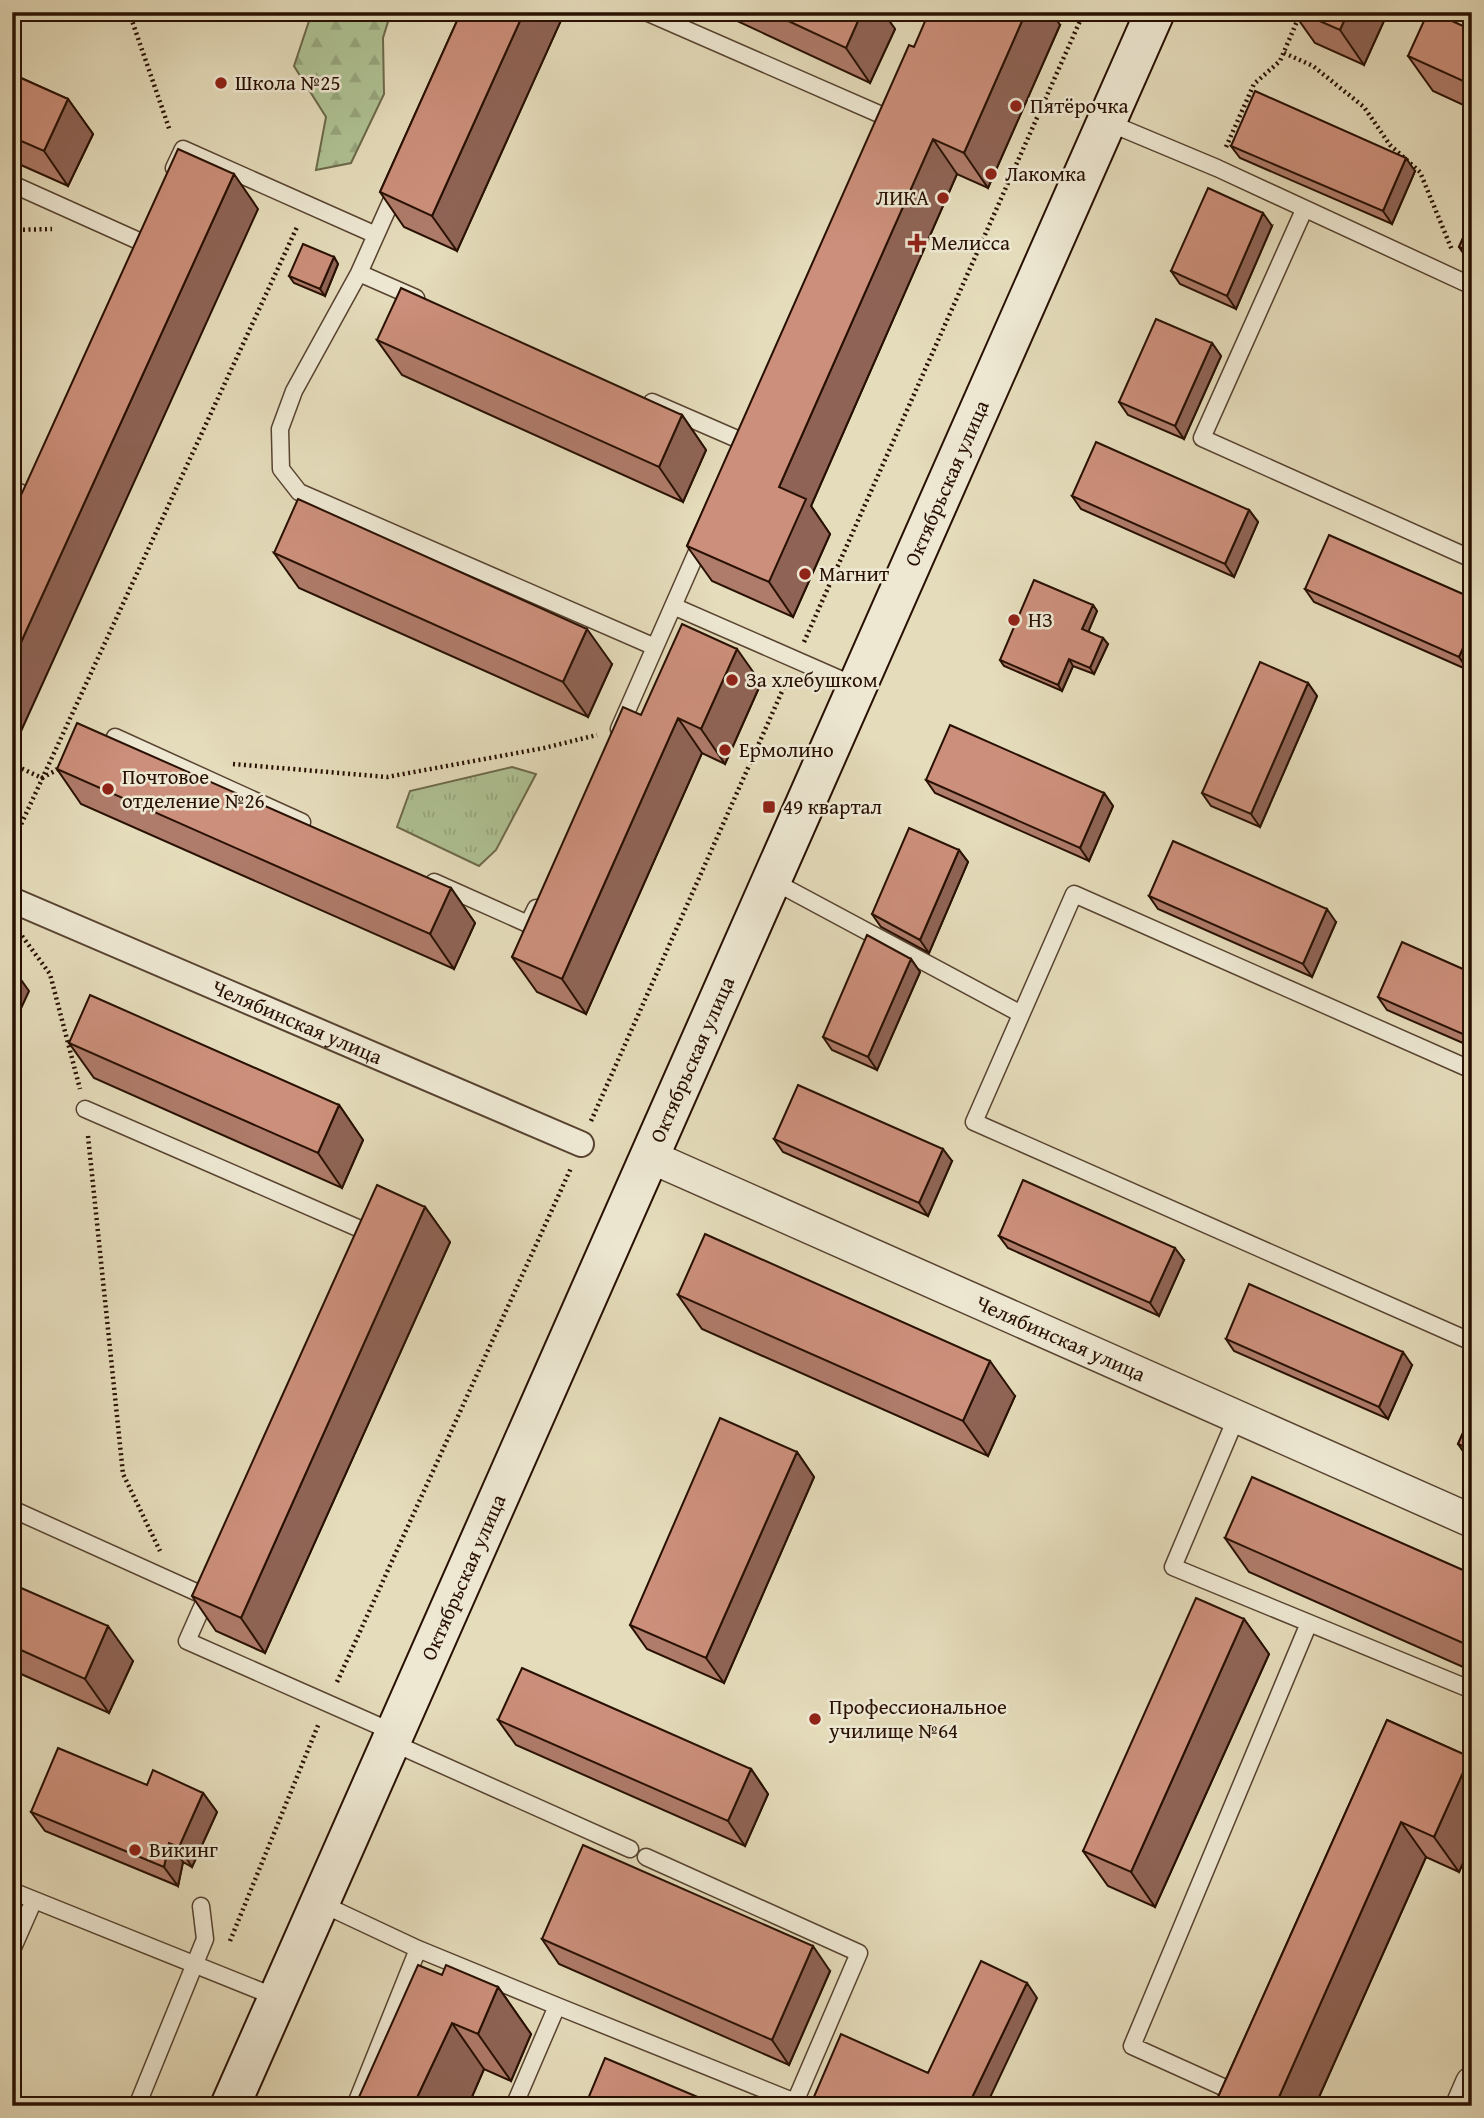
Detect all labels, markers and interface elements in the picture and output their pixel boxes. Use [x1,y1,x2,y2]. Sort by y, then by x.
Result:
place label: Школа №25 [235,67,341,98]
marker: Школа №25 [213,75,229,91]
place label: Пятёрочка [1030,90,1128,121]
marker: Пятёрочка [1008,98,1024,114]
place label: Лакомка [1005,158,1086,189]
marker: Лакомка [983,166,999,182]
place label: ЛИКА [876,182,929,213]
marker: ЛИКА [935,190,951,206]
place label: Мелисса [931,227,1010,258]
marker: Мелисса [909,235,925,251]
street label: Октябрьская улица [896,395,997,571]
place label: Магнит [819,558,889,589]
marker: Магнит [797,566,813,582]
place label: НЗ [1028,604,1053,635]
marker: НЗ [1006,612,1022,628]
place label: За хлебушком [746,664,878,695]
marker: За хлебушком [724,672,740,688]
place label: Ермолино [739,734,834,765]
marker: Ермолино [717,742,733,758]
place label: Почтовое отделение №26 [122,761,265,816]
marker: Почтовое отделение №26 [100,781,116,797]
place label: 49 квартал [783,791,883,822]
marker: 49 квартал [761,799,777,815]
street label: Челябинская улица [207,971,387,1072]
street label: Октябрьская улица [641,971,742,1147]
street label: Челябинская улица [971,1287,1151,1389]
street label: Октябрьская улица [413,1489,513,1665]
place label: Профессиональное училище №64 [828,1691,1007,1746]
marker: Профессиональное училище №64 [807,1711,823,1727]
place label: Викинг [149,1834,218,1865]
marker: Викинг [127,1842,143,1858]

